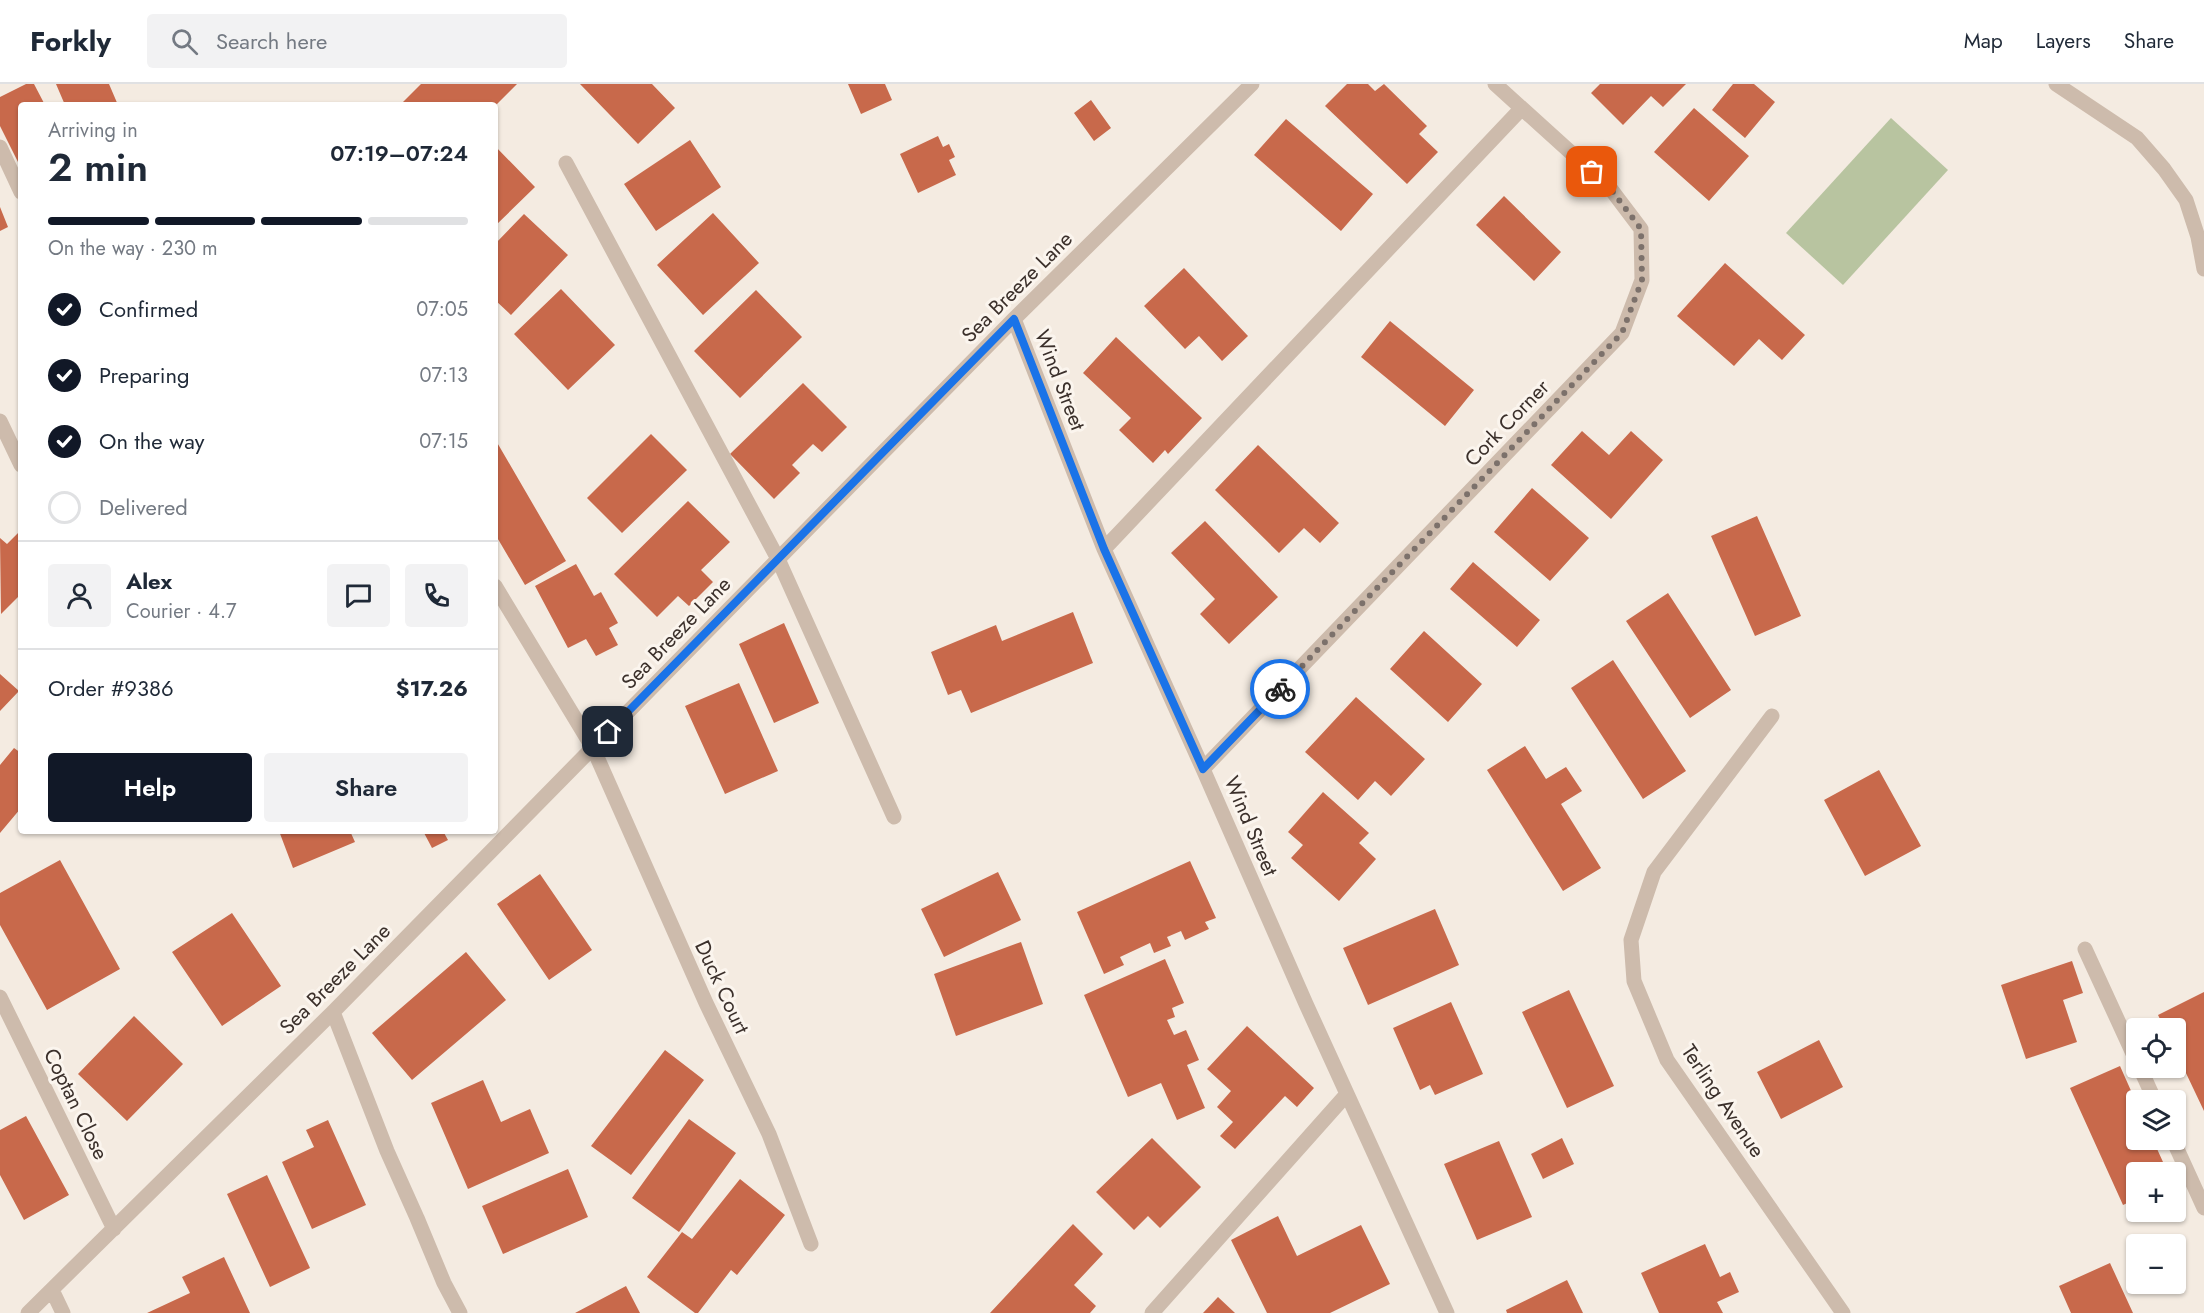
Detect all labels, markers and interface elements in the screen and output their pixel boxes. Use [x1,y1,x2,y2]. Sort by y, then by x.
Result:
search box [147,14,567,68]
text: Forkly [30,21,111,62]
icon: search [168,25,201,58]
text: Search here [216,25,327,57]
text: Map [1964,26,2003,56]
text: Layers [2036,26,2091,56]
text: Share [2124,26,2174,56]
text: Arriving in [48,116,138,145]
text: 07:19–07:24 [330,137,468,169]
text: 2 min [48,139,148,196]
pin [1566,146,1617,197]
icon: bag [1575,155,1608,188]
street label: Sea Breeze Lane [955,224,1080,349]
text: On the way · 230 m [48,234,218,263]
icon: check [48,293,81,326]
text: Confirmed [99,293,198,325]
text: 07:05 [416,295,468,324]
street label: Wind Street [1027,325,1093,435]
icon: check [48,359,81,392]
text: Preparing [99,359,190,391]
text: 07:13 [420,361,468,390]
street label: Cork Corner [1458,372,1557,473]
icon: check [48,425,81,458]
text: On the way [99,425,204,457]
text: 07:15 [419,427,468,456]
text: Delivered [99,491,188,523]
button: person [48,564,111,627]
button: chat [327,564,390,627]
button: phone [405,564,468,627]
text: Alex [126,565,172,597]
street label: Sea Breeze Lane [614,570,738,696]
text: Courier · 4.7 [126,597,237,626]
courier [1250,659,1310,719]
text: Order #9386 [48,672,174,704]
text: $17.26 [396,672,468,704]
icon: bike [1264,673,1297,706]
pin [582,706,633,757]
icon: home [591,715,624,748]
button: Help [48,753,252,822]
button: Share [264,753,468,822]
street label: Wind Street [1217,772,1285,880]
street label: Sea Breeze Lane [273,916,398,1041]
street label: Duck Court [687,935,757,1039]
map controls [2126,1018,2186,1294]
button: locate [2126,1018,2186,1078]
street label: Terling Avenue [1674,1038,1772,1164]
street label: Coptan Close [36,1043,116,1165]
button: layers [2126,1090,2186,1150]
button: + [2126,1162,2186,1222]
button: − [2126,1234,2186,1294]

